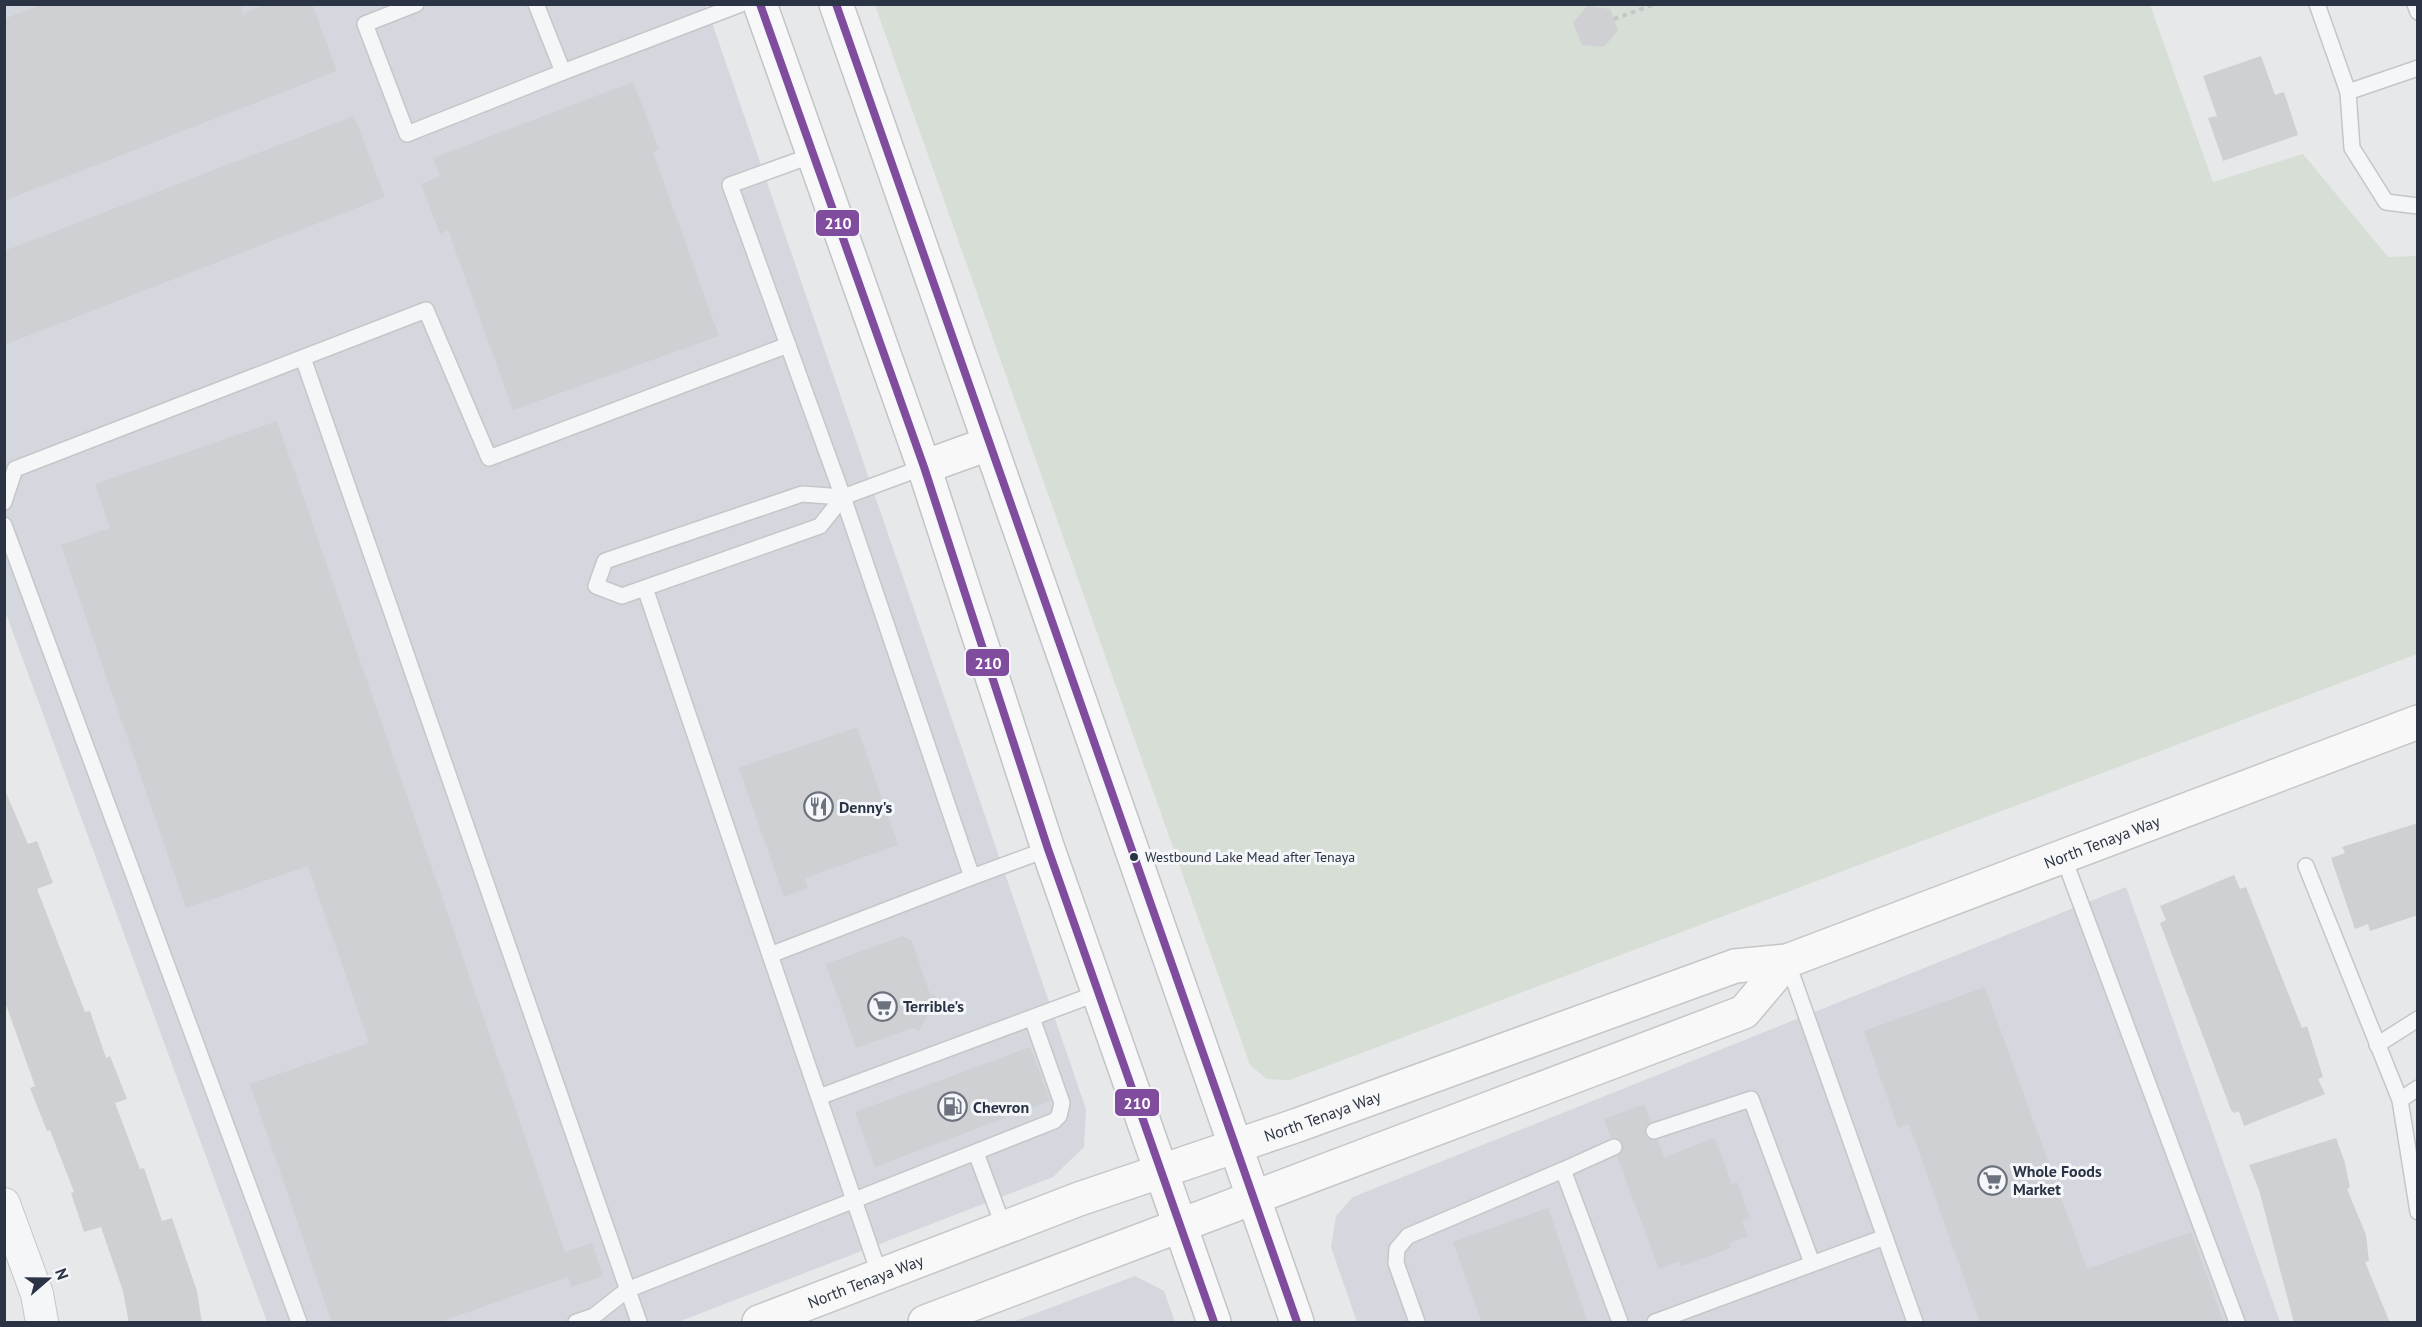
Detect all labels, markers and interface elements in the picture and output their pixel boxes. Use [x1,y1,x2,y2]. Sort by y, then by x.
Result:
line badge: 210 [815,209,860,237]
text: 210 [824,213,852,233]
line badge: 210 [965,648,1010,677]
text: 210 [974,653,1002,673]
restaurant icon: Denny's [802,791,834,823]
place label: Denny's [839,797,892,817]
street label: North Tenaya Way [2041,811,2163,873]
place label: Westbound Lake Mead after Tenaya [1145,848,1355,866]
marker: Westbound Lake Mead after Tenaya [1128,851,1140,863]
supermarket icon: Terrible's [866,990,898,1022]
place label: Terrible's [903,996,964,1016]
street label: North Tenaya Way [1261,1086,1384,1146]
line badge: 210 [1114,1088,1160,1117]
fuel station icon: Chevron [936,1091,968,1123]
text: 210 [1123,1093,1151,1113]
place label: Chevron [973,1097,1029,1117]
place label: Whole Foods Market [2013,1161,2102,1199]
supermarket icon: Whole Foods Market [1976,1164,2008,1196]
north arrow [18,1249,78,1309]
street label: North Tenaya Way [805,1250,927,1312]
text: N [51,1266,73,1282]

